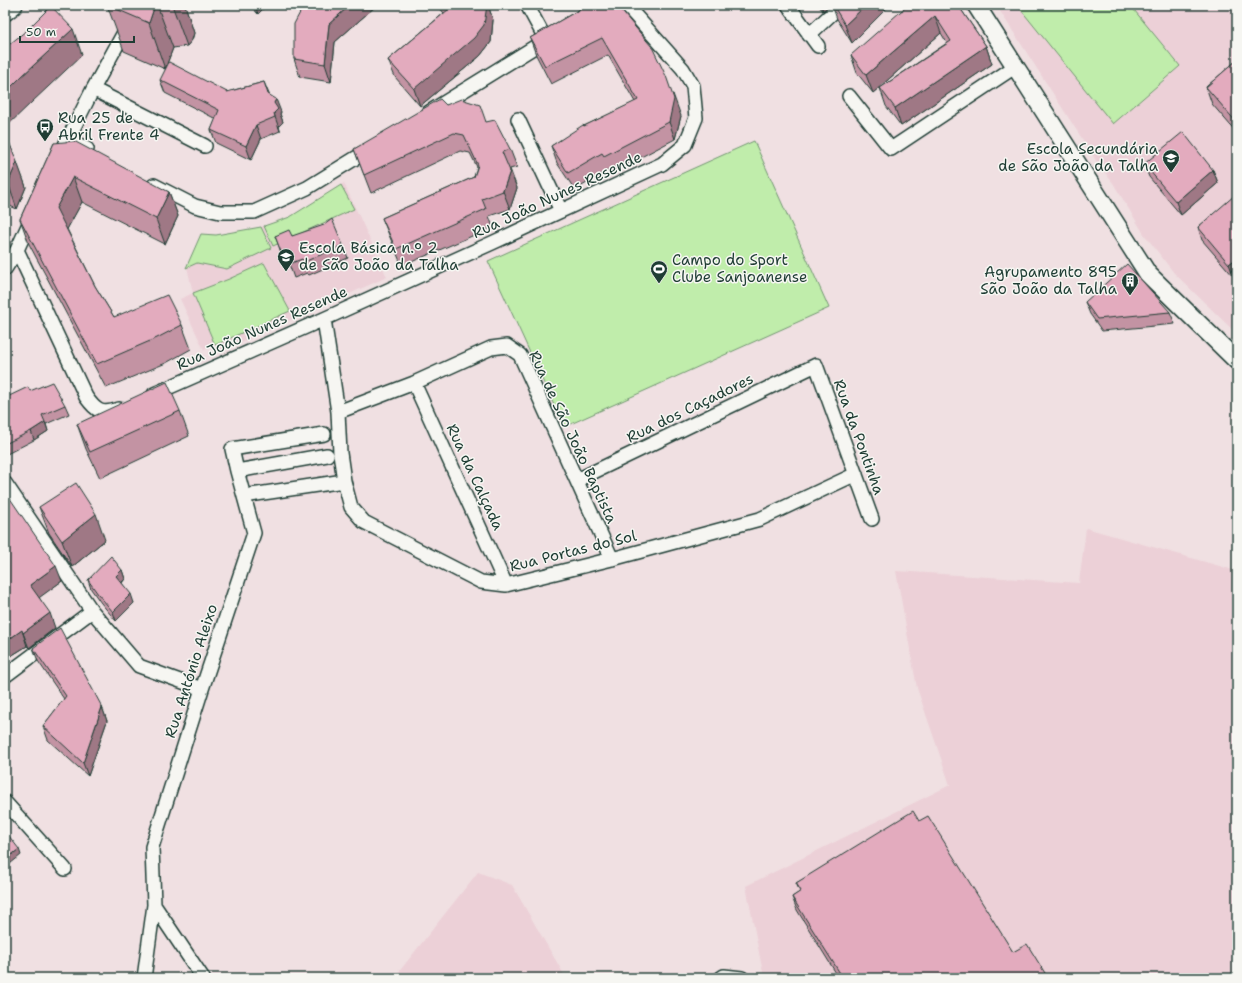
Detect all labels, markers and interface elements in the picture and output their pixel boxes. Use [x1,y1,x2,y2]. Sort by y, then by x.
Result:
scale bar [20,18,134,44]
text: 50 m [26,24,56,40]
place label: Rua 25 de Abril Frente 4 [58,108,160,145]
bus stop icon: Rua 25 de Abril Frente 4 [35,117,55,142]
place label: Escola Secundária de São João da Talha [998,139,1159,176]
street label: Rua João Nunes Resende [469,147,645,243]
school or university icon: Escola Secundária de São João da Talha [1161,148,1181,173]
place label: Escola Básica n.º 2 de São João da Talha [299,238,459,275]
school or university icon: Escola Básica n.º 2 de São João da Talha [276,247,296,272]
place label: Campo do Sport Clube Sanjoanense [672,250,807,287]
sports icon: Campo do Sport Clube Sanjoanense [649,259,669,284]
place label: Agrupamento 895 São João da Talha [980,262,1118,299]
building icon: Agrupamento 895 São João da Talha [1120,271,1140,296]
street label: Rua João Nunes Resende [173,281,351,375]
street label: Rua de São João Baptista [524,347,622,527]
street label: Rua dos Caçadores [623,369,757,447]
street label: Rua da Pontinha [829,377,889,498]
street label: Rua da Calçada [442,421,509,534]
street label: Rua Portas do Sol [508,525,639,576]
street label: Rua António Aleixo [160,602,222,740]

